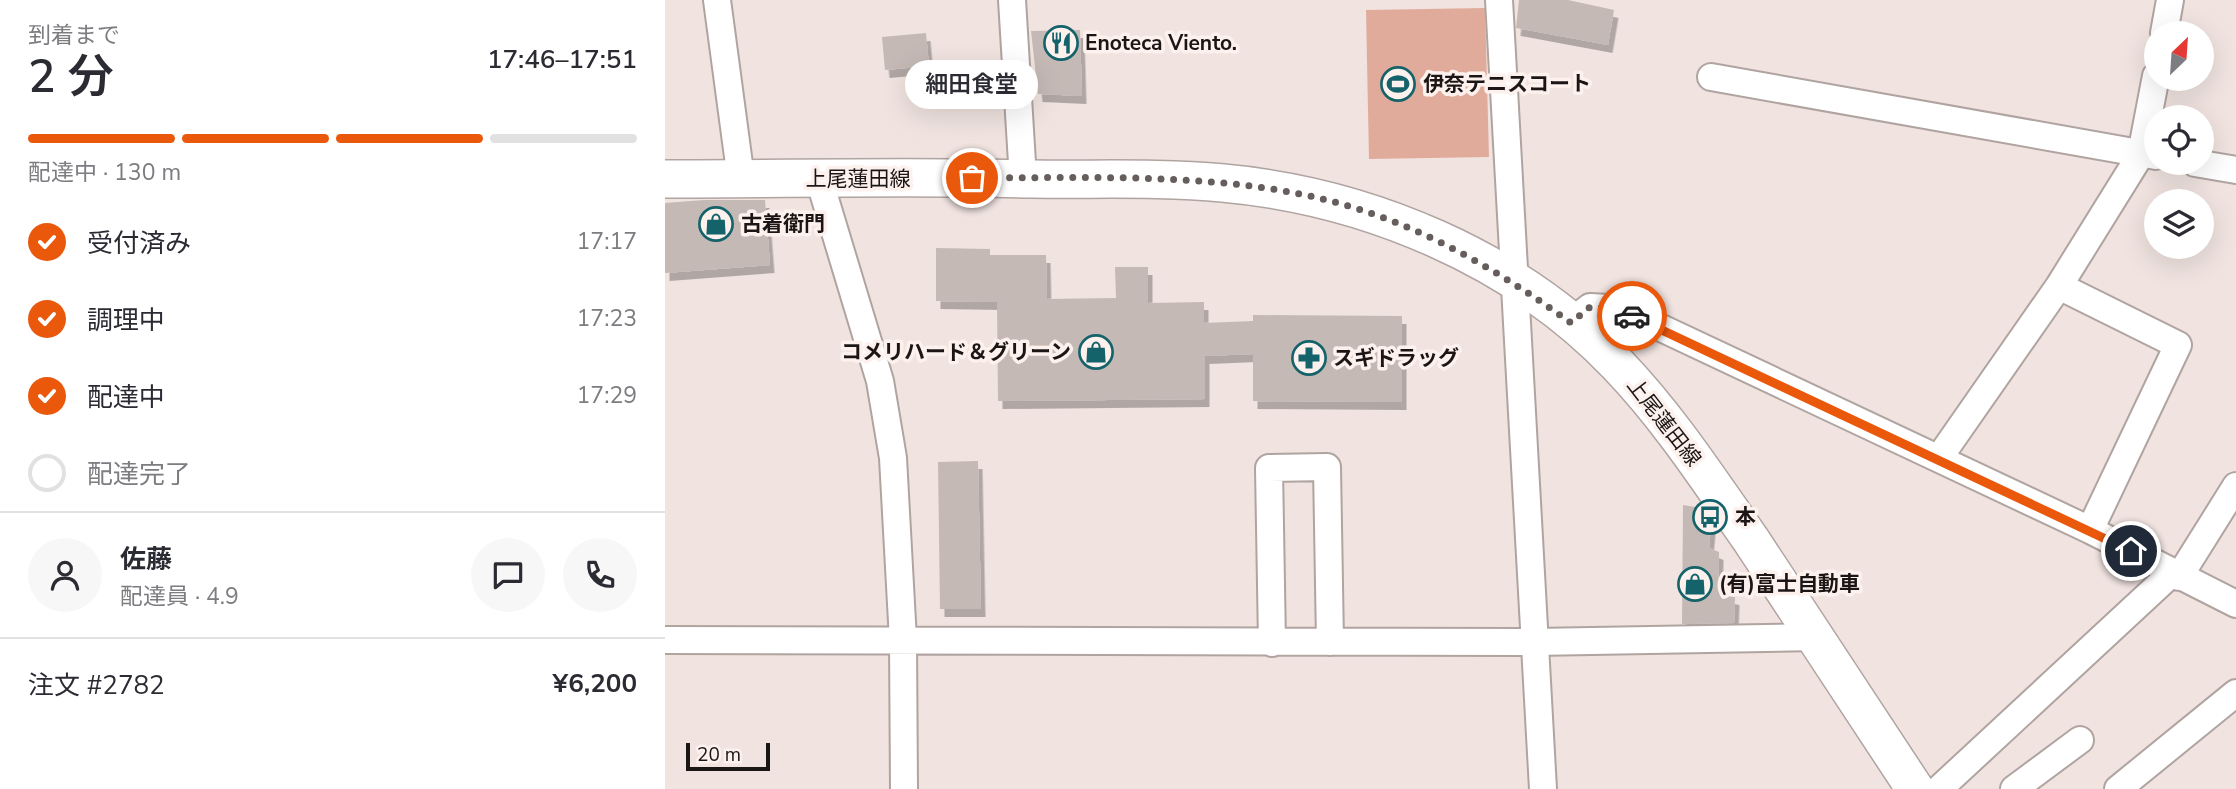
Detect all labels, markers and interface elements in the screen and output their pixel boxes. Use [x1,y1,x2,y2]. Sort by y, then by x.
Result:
text: 到着まで [28,20,120,51]
north arrow [2144,21,2214,91]
map controls [2144,21,2214,259]
restaurant icon: Enoteca Viento. [1042,24,1080,62]
place label: Enoteca Viento. [1085,29,1237,57]
text: 17:46–17:51 [487,42,637,77]
text: 2 分 [28,45,114,108]
callout: 細田食堂 [905,59,1039,108]
sports icon: 伊奈テニスコート [1379,65,1417,103]
text: 細田食堂 [926,69,1018,100]
place label: 伊奈テニスコート [1423,70,1591,98]
button: locate [2144,105,2214,175]
pin [942,148,1002,208]
text: 配達中 · 130 m [28,157,181,188]
icon: bag [953,159,991,197]
street label: 上尾蓮田線 [806,165,911,193]
button: layers [2144,189,2214,259]
shop icon: 古着衛門 [697,205,735,243]
place label: 古着衛門 [741,210,825,238]
icon: check [28,223,66,261]
text: 受付済み [87,226,191,261]
text: 17:17 [577,226,637,257]
courier [1597,281,1667,351]
icon: car [1613,297,1651,335]
icon: check [28,300,66,338]
text: 調理中 [87,303,165,338]
text: 17:23 [577,303,637,334]
shop icon: コメリハード＆グリーン [1077,333,1115,371]
place label: コメリハード＆グリーン [841,338,1071,366]
pharmacy icon: スギドラッグ [1290,339,1328,377]
place label: スギドラッグ [1333,344,1459,372]
street label: 上尾蓮田線 [1621,372,1707,472]
icon: check [28,377,66,415]
text: 配達中 [87,380,165,415]
text: 17:29 [577,380,637,411]
text: 配達完了 [87,457,191,492]
bus stop icon: 本 [1691,498,1729,536]
place label: 本 [1735,503,1756,531]
pin [2101,521,2161,581]
icon: home [2112,532,2150,570]
button: person [28,538,102,612]
button: chat [471,538,545,612]
button: phone [563,538,637,612]
text: 佐藤 [120,542,172,577]
shop icon: (有)富士自動車 [1676,565,1714,603]
place label: (有)富士自動車 [1719,570,1860,598]
text: 配達員 · 4.9 [120,581,239,612]
text: ¥6,200 [553,666,637,701]
text: 注文 #2782 [28,668,165,703]
scale bar [686,740,770,772]
text: 20 m [697,742,741,768]

